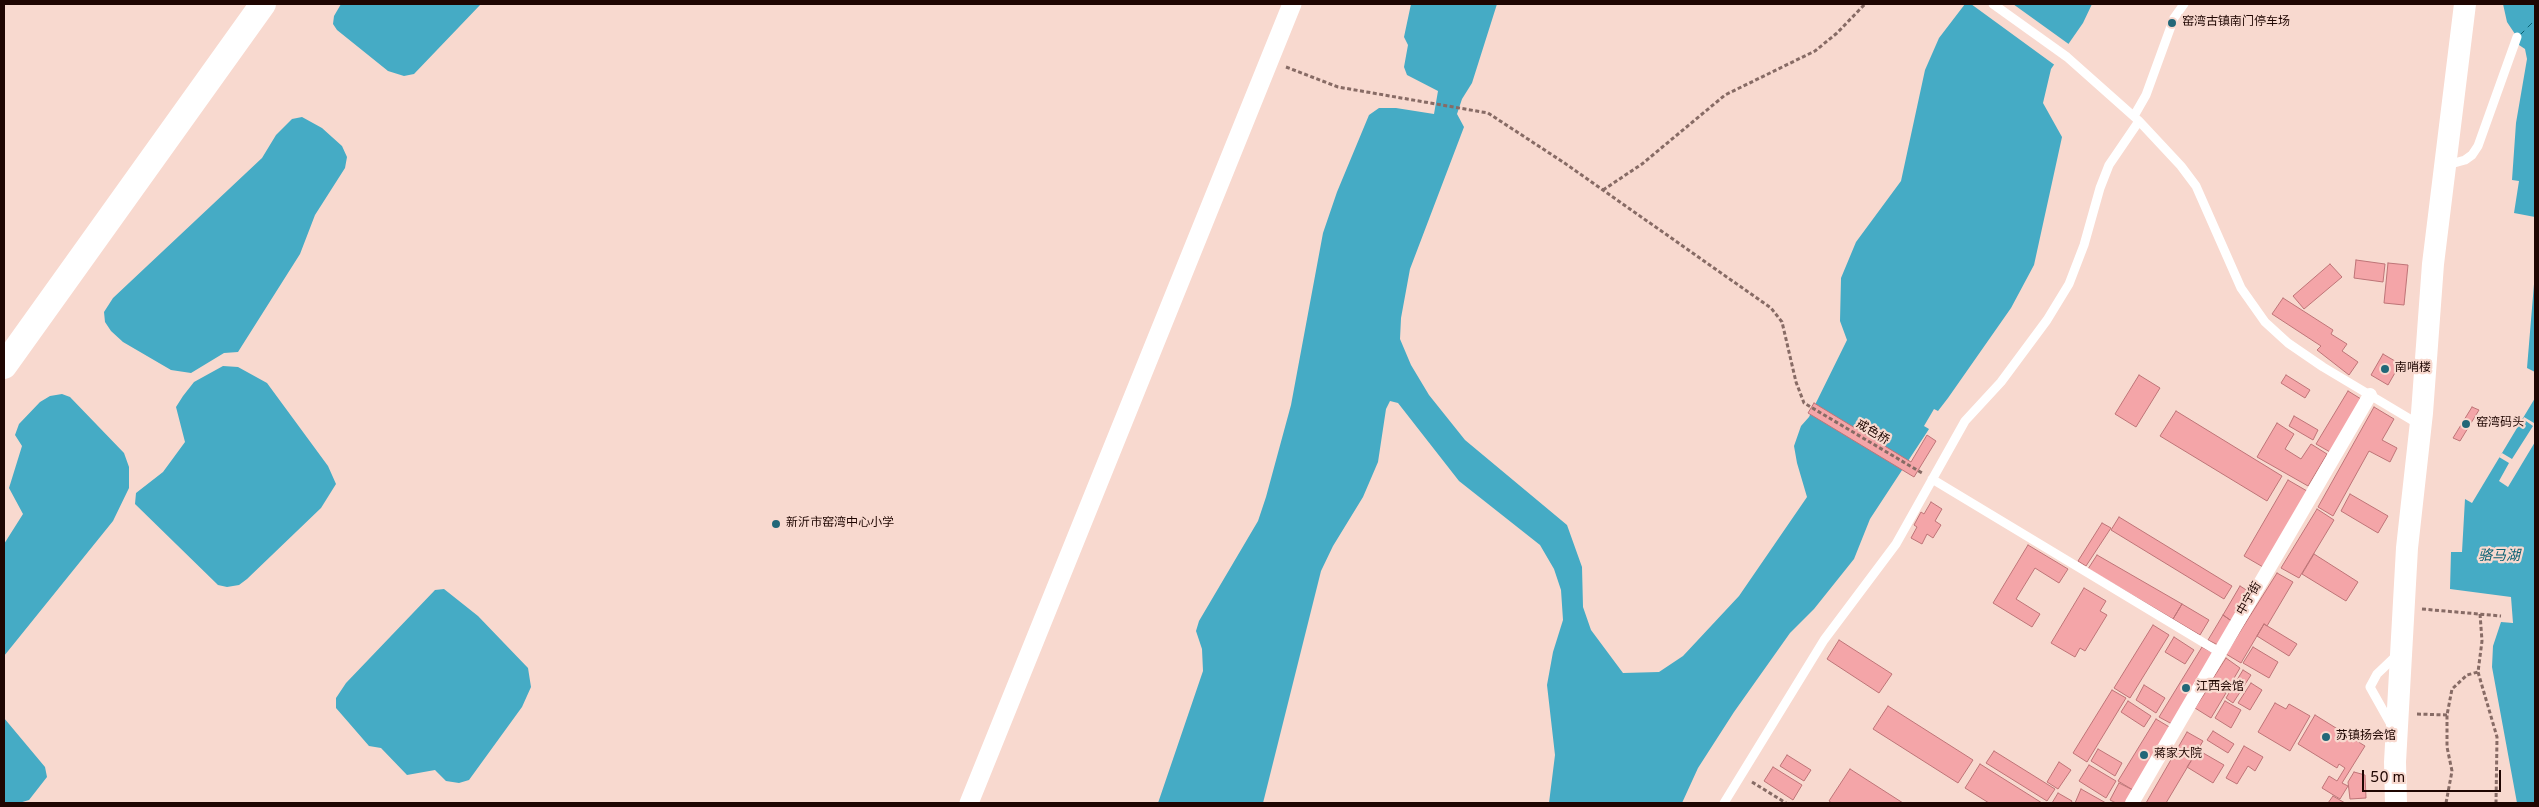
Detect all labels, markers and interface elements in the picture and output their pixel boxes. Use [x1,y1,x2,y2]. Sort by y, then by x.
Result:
place label: 窑湾古镇南门停车场 [2182,16,2290,30]
marker: 窑湾古镇南门停车场 [2166,17,2178,29]
place label: 南哨楼 [2395,362,2431,376]
marker: 南哨楼 [2379,363,2391,375]
place label: 窑湾码头 [2476,417,2524,431]
street label: 戒色桥 [1853,418,1891,448]
marker: 窑湾码头 [2460,418,2472,430]
place label: 新沂市窑湾中心小学 [786,517,894,531]
marker: 新沂市窑湾中心小学 [770,518,782,530]
water label: 骆马湖 [2478,549,2520,565]
street label: 中宁街 [2235,580,2265,618]
place label: 江西会馆 [2196,681,2244,695]
marker: 江西会馆 [2180,682,2192,694]
place label: 苏镇扬会馆 [2336,730,2396,744]
marker: 苏镇扬会馆 [2320,731,2332,743]
place label: 蒋家大院 [2154,748,2202,762]
marker: 蒋家大院 [2138,749,2150,761]
scale bar [2364,760,2503,792]
text: 50 m [2370,769,2405,788]

